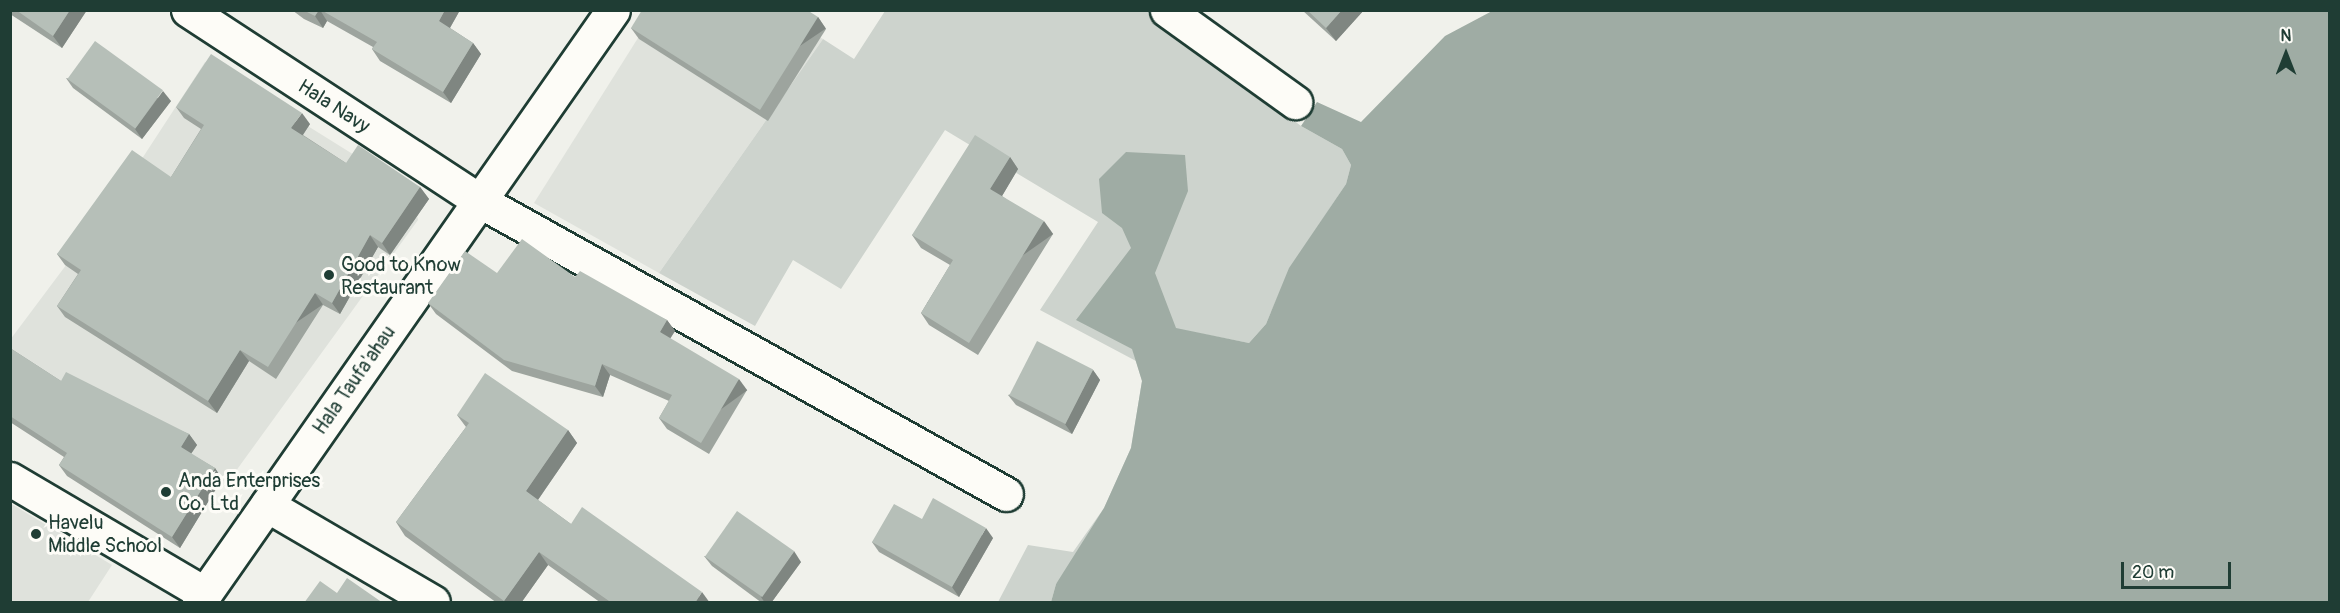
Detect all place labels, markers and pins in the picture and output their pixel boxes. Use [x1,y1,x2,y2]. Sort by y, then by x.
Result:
place label: Good to Know Restaurant [341,252,461,299]
marker: Good to Know Restaurant [322,268,336,282]
place label: Anda Enterprises Co. Ltd [178,468,320,515]
marker: Anda Enterprises Co. Ltd [159,485,173,499]
place label: Havelu Middle School [48,510,162,557]
marker: Havelu Middle School [29,527,43,541]

